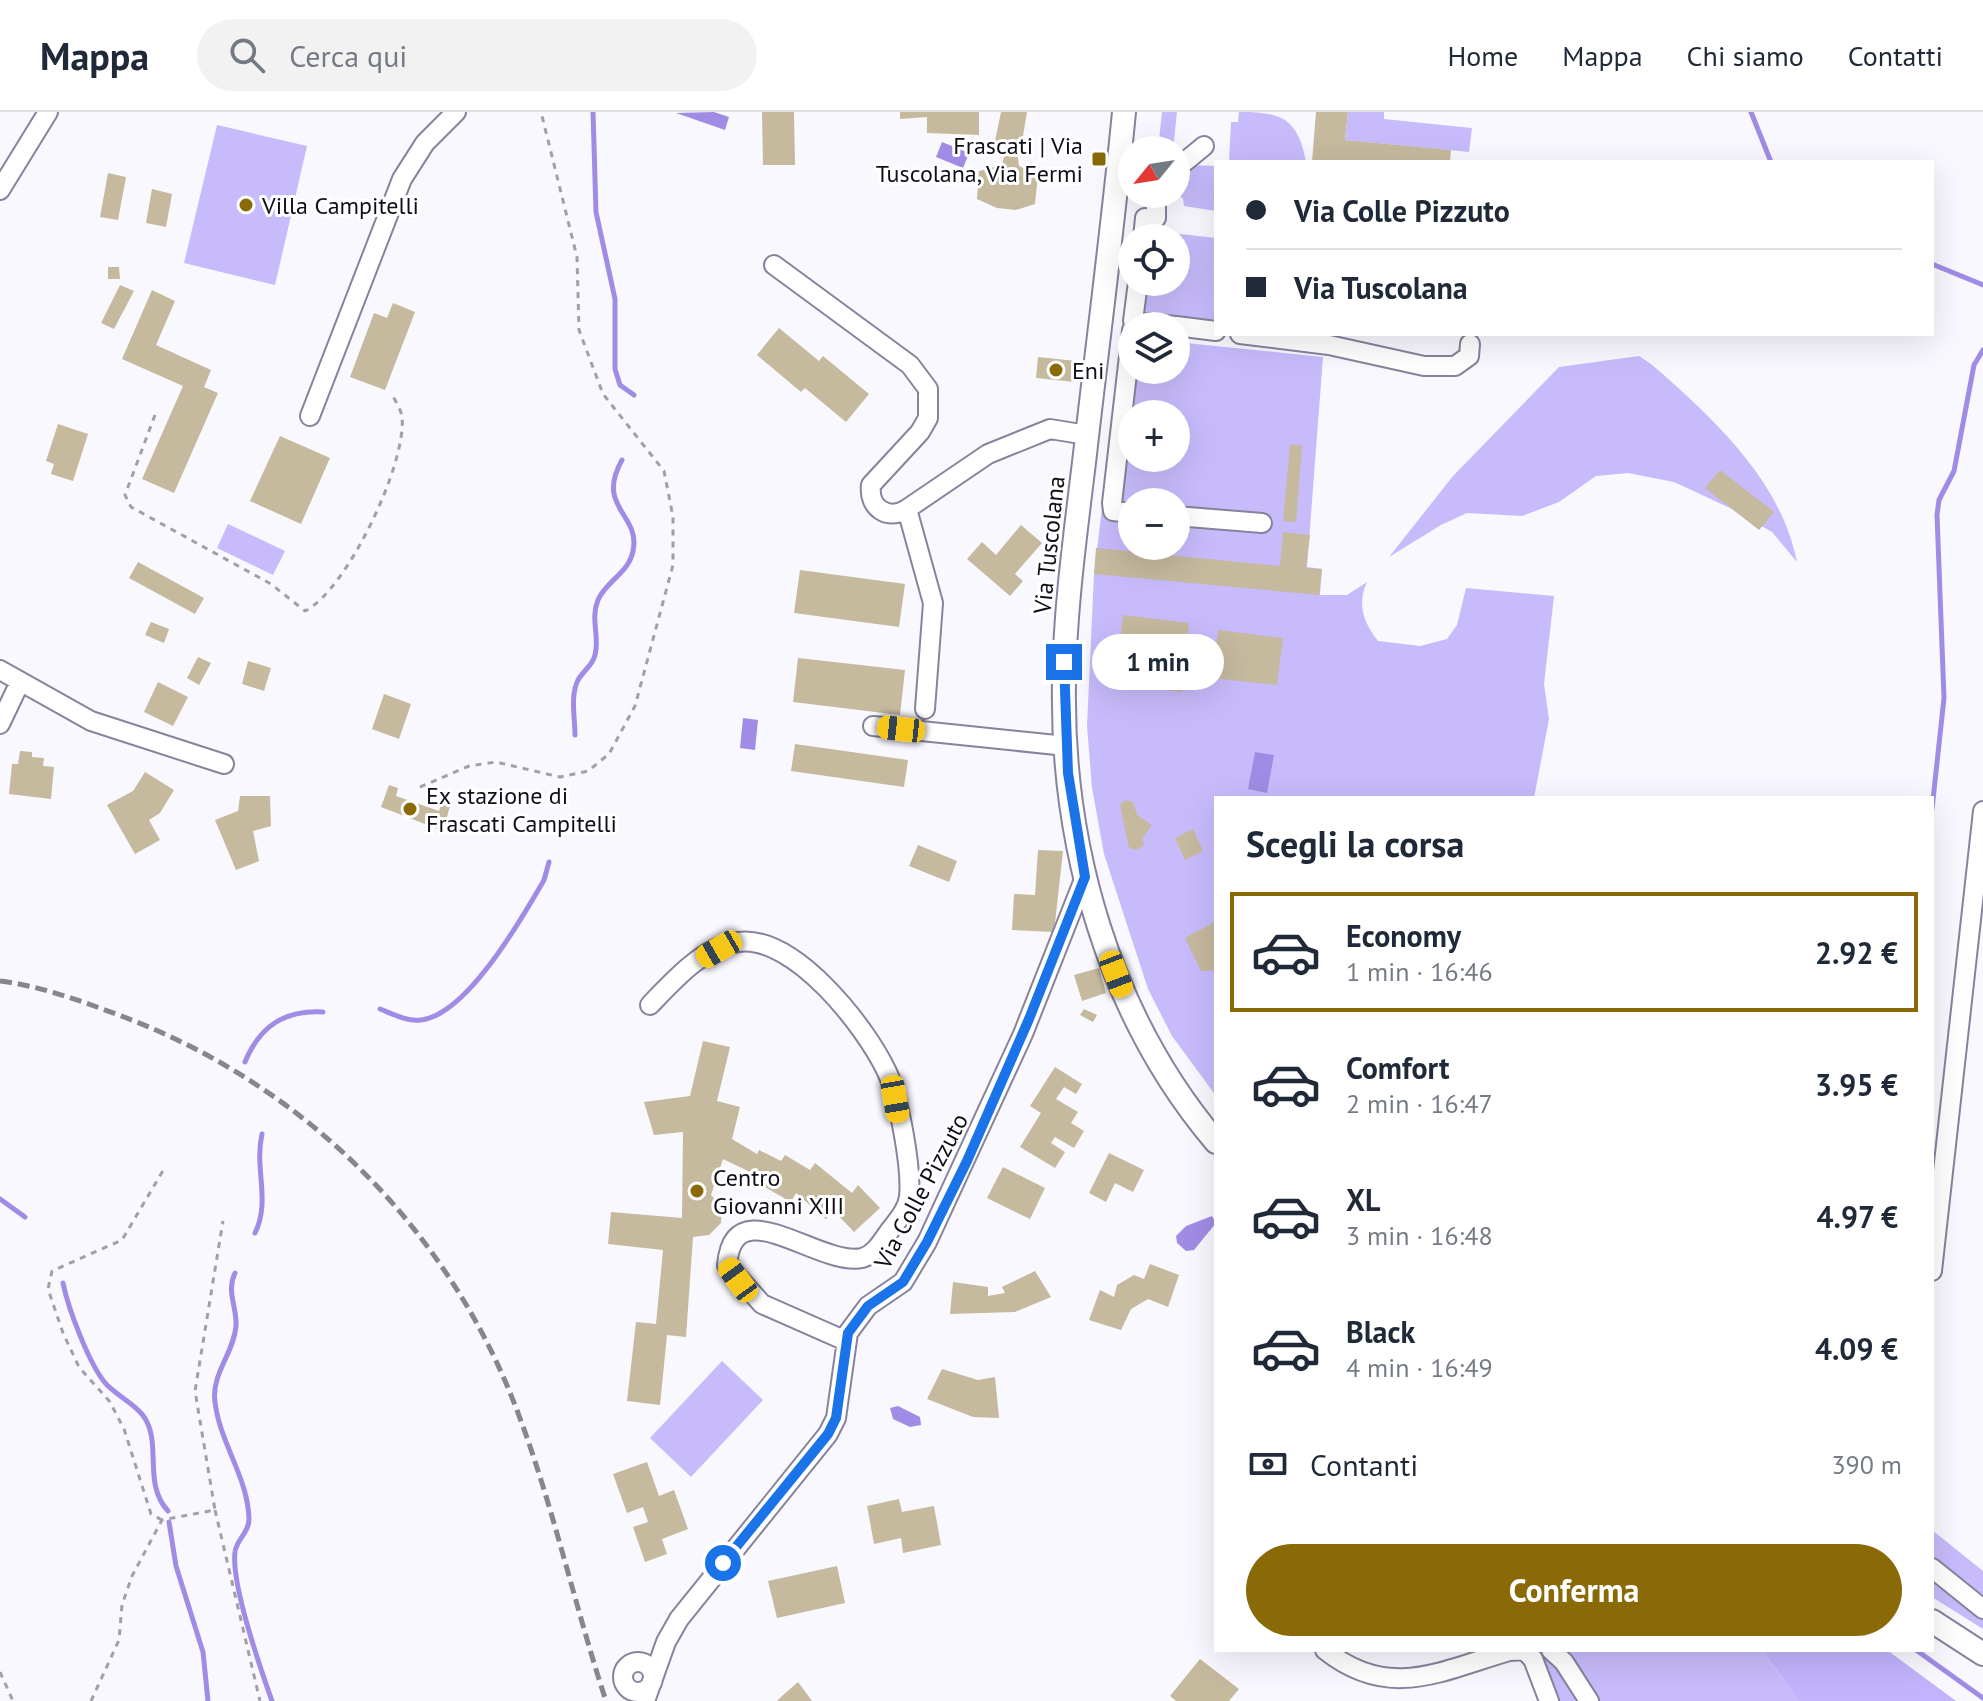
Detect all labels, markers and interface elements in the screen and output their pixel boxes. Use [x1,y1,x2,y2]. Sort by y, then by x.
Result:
search box [197,19,757,91]
text: Mappa [40,31,149,80]
icon: search [225,33,269,77]
text: Cerca qui [289,36,407,75]
text: Home [1448,37,1518,74]
text: Mappa [1562,37,1643,74]
text: Chi siamo [1687,37,1804,74]
text: Contatti [1848,37,1943,74]
place label: Frascati | Via Tuscolana, Via Fermi [876,130,1083,189]
north arrow [1118,136,1190,208]
map controls [1118,136,1190,560]
marker: Frascati | Via Tuscolana, Via Fermi [1090,150,1108,168]
place label: Villa Campitelli [261,190,419,221]
text: Via Colle Pizzuto [1294,191,1510,230]
marker: Villa Campitelli [237,196,255,214]
button: locate [1118,224,1190,296]
text: Via Tuscolana [1294,268,1468,307]
button: layers [1118,312,1190,384]
place label: Eni [1072,355,1104,386]
marker: Eni [1047,361,1065,379]
button: + [1118,400,1190,472]
street label: Via Tuscolana [1026,474,1072,617]
button: − [1118,488,1190,560]
callout: 1 min [1092,634,1224,690]
route end [1046,644,1082,680]
text: 1 min [1126,645,1190,678]
car [876,715,926,743]
place label: Ex stazione di Frascati Campitelli [426,780,617,839]
marker: Ex stazione di Frascati Campitelli [401,800,419,818]
text: Scegli la corsa [1246,820,1464,867]
icon: car [1250,916,1322,988]
text: Economy [1346,916,1461,955]
car [692,927,746,971]
text: 2.92 € [1815,933,1898,972]
car [1096,947,1136,1001]
text: 1 min · 16:46 [1346,955,1493,988]
icon: car [1250,1048,1322,1120]
text: Comfort [1346,1048,1449,1087]
text: 3.95 € [1815,1065,1898,1104]
car [879,1073,911,1125]
text: 2 min · 16:47 [1346,1087,1493,1120]
street label: Via Colle Pizzuto [867,1108,975,1275]
place label: Centro Giovanni XIII [713,1162,844,1221]
icon: car [1250,1180,1322,1252]
text: XL [1346,1180,1380,1219]
marker: Centro Giovanni XIII [688,1182,706,1200]
text: 4.97 € [1817,1197,1898,1236]
text: 3 min · 16:48 [1346,1219,1493,1252]
car [714,1254,762,1306]
icon: car [1250,1312,1322,1384]
text: Black [1346,1312,1415,1351]
text: 4.09 € [1815,1329,1898,1368]
text: 4 min · 16:49 [1346,1351,1493,1384]
icon: cash [1246,1442,1290,1486]
text: Contanti [1310,1445,1418,1484]
text: 390 m [1831,1448,1902,1481]
button: Conferma [1246,1544,1902,1636]
route start [705,1545,741,1581]

